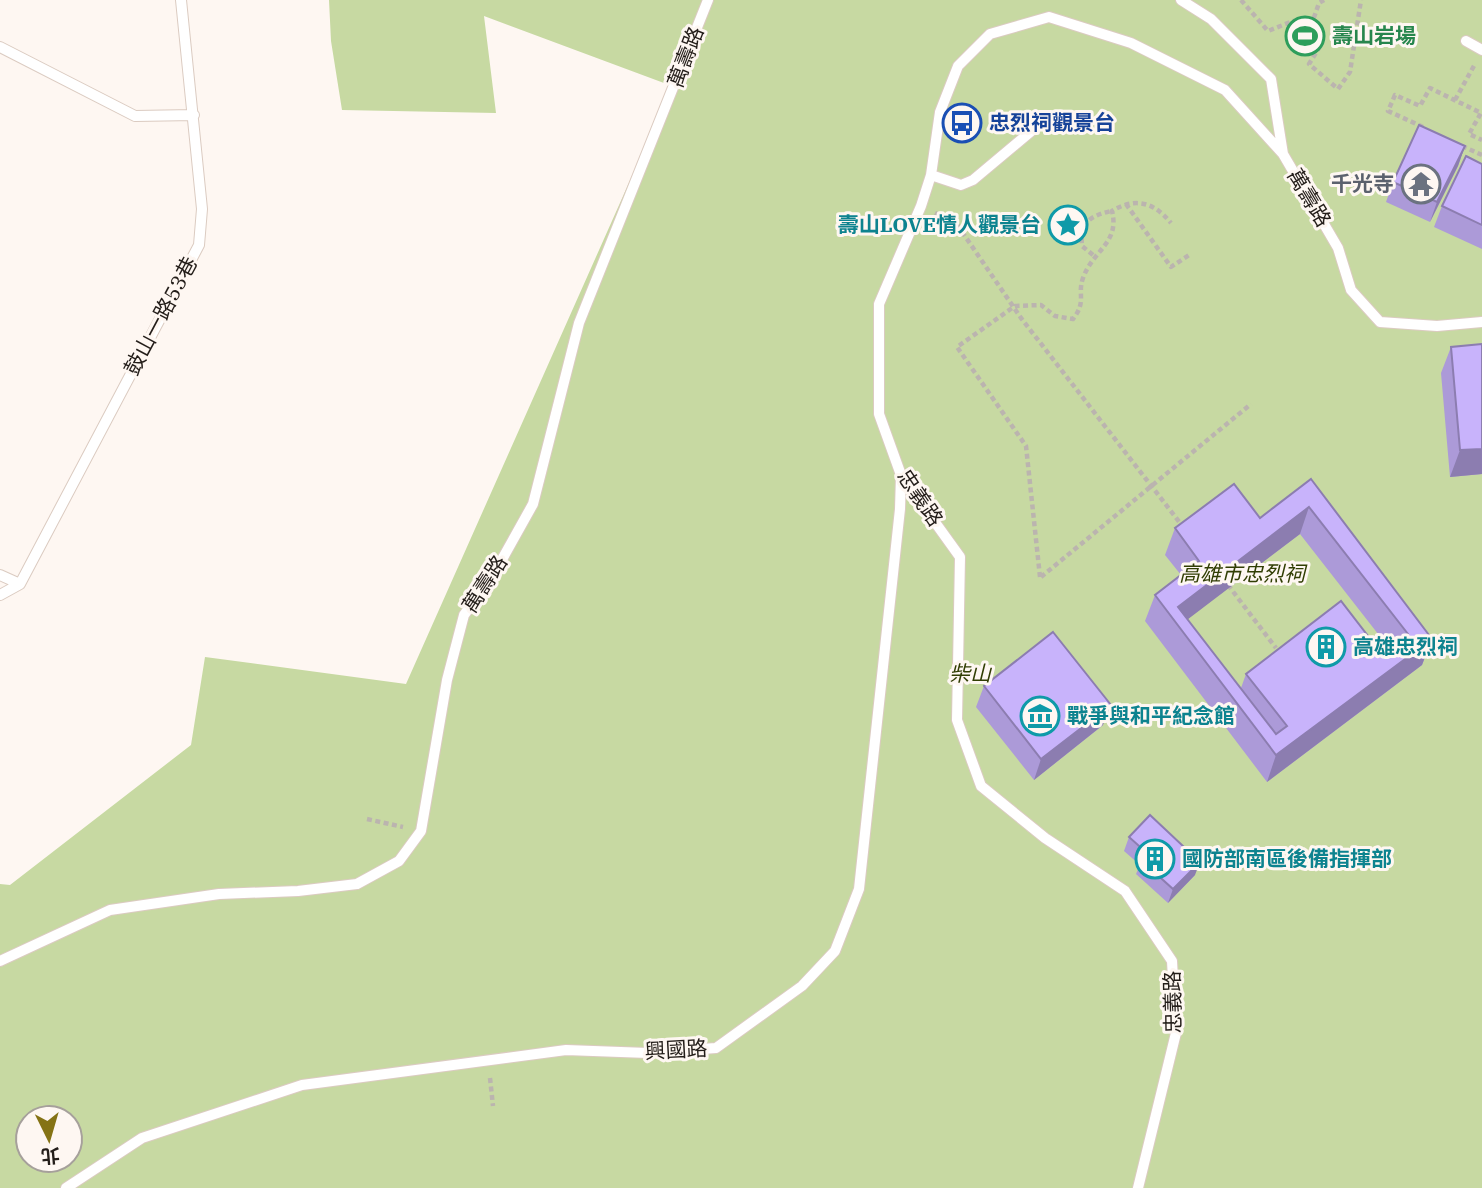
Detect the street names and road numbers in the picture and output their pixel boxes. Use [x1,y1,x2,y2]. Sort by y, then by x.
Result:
street label: 萬壽路 [661,22,709,91]
street label: 萬壽路 [1282,163,1338,232]
street label: 鼓山一路53巷 [117,251,203,380]
street label: 忠義路 [892,463,950,531]
street label: 萬壽路 [455,549,513,617]
street label: 忠義路 [1157,970,1187,1034]
street label: 興國路 [644,1033,708,1065]

